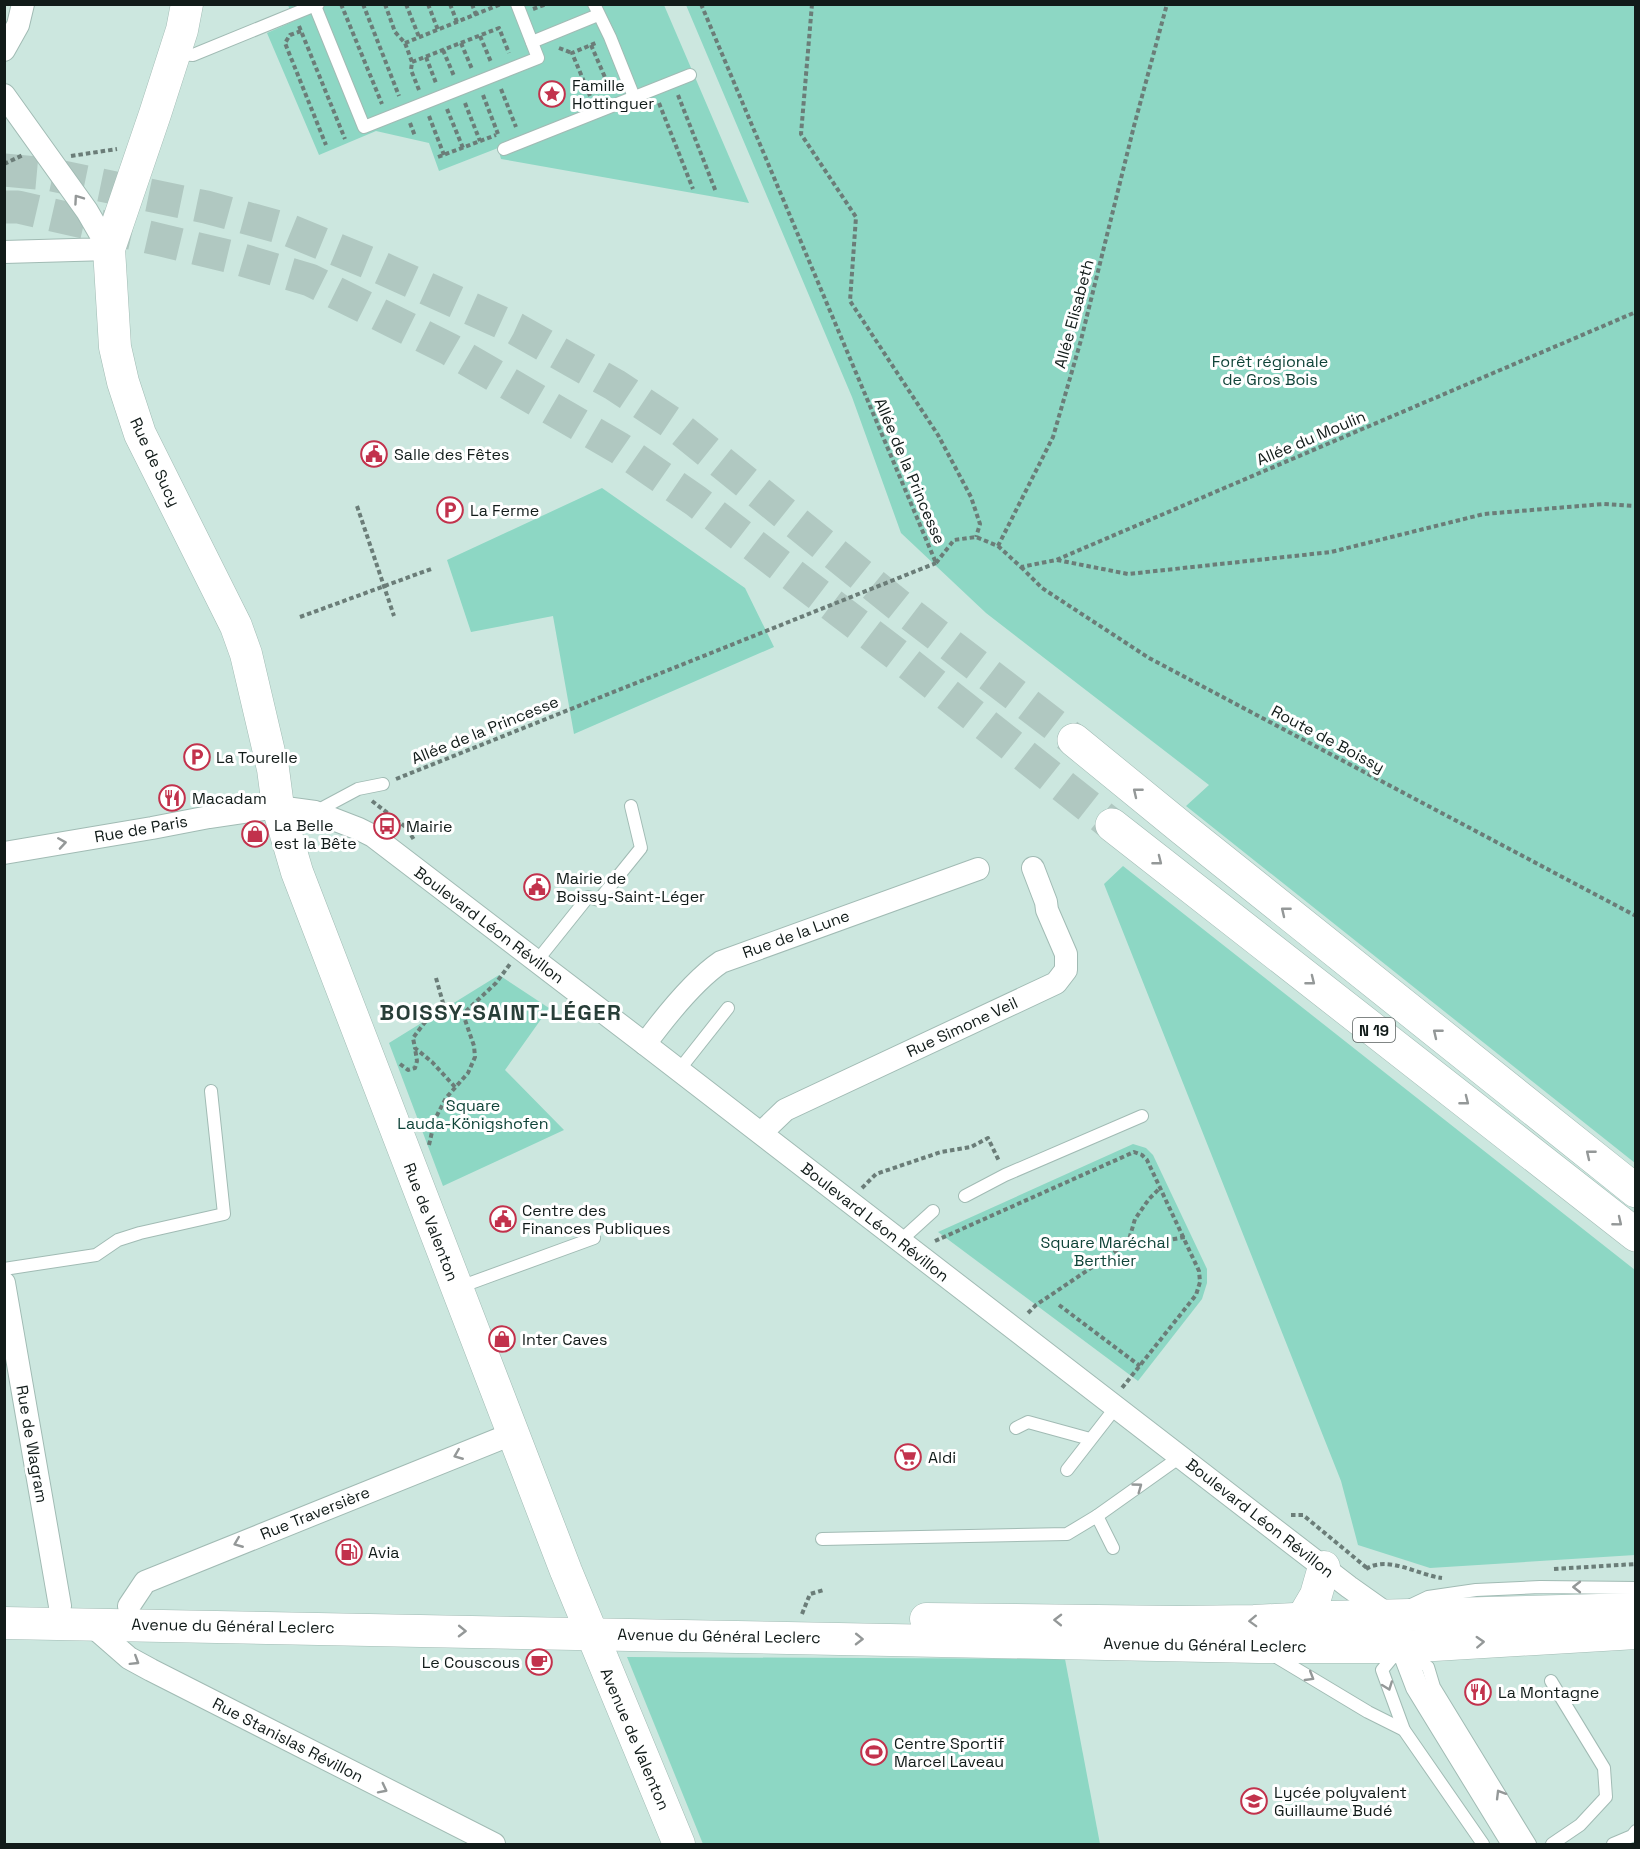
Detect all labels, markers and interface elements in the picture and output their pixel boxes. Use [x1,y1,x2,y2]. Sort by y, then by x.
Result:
place label: Famille Hottinguer [572,75,654,114]
place icon: Famille Hottinguer [537,79,567,109]
one-way arrow [74,195,85,206]
street label: Allée Elisabeth [1049,257,1099,371]
park label: Forêt régionale de Gros Bois [1212,351,1328,390]
street label: Allée de la Princesse [870,395,950,547]
street label: Allée du Moulin [1253,406,1369,470]
street label: Rue de Sucy [125,414,185,510]
public building icon: Salle des Fêtes [359,439,389,469]
place label: Salle des Fêtes [394,444,509,465]
parking icon: La Ferme [435,495,465,525]
place label: La Ferme [470,500,539,521]
street label: Allée de la Princesse [408,691,562,769]
street label: Route de Boissy [1268,700,1388,778]
parking icon: La Tourelle [182,742,212,772]
place label: La Tourelle [216,747,298,768]
restaurant icon: Macadam [157,783,187,813]
place label: Macadam [192,788,267,809]
one-way arrow [1133,788,1144,799]
street label: Rue de Paris [93,810,189,848]
bus stop icon: Mairie [372,811,402,841]
place label: La Belle est la Bête [274,815,357,854]
place label: Mairie [406,816,452,837]
shop icon: La Belle est la Bête [240,819,270,849]
one-way arrow [57,837,67,850]
one-way arrow [1151,854,1162,865]
street label: Boulevard Léon Révillon [410,862,568,988]
place label: Mairie de Boissy-Saint-Léger [556,868,705,907]
public building icon: Mairie de Boissy-Saint-Léger [522,872,552,902]
street label: Rue de la Lune [740,905,852,963]
one-way arrow [1281,907,1292,918]
one-way arrow [1305,974,1316,985]
street label: Rue Simone Veil [903,992,1021,1062]
district label: BOISSY-SAINT-LÉGER [380,998,622,1026]
road number: N 19 [1353,1018,1395,1042]
one-way arrow [1433,1029,1444,1040]
one-way arrow [1458,1094,1469,1105]
park label: Square Lauda-Königshofen [397,1095,549,1134]
one-way arrow [1586,1151,1597,1162]
street label: Boulevard Léon Révillon [797,1158,953,1286]
street label: Rue de Valenton [399,1160,463,1284]
place label: Centre des Finances Publiques [522,1200,671,1239]
public building icon: Centre des Finances Publiques [488,1204,518,1234]
one-way arrow [1612,1214,1623,1225]
park label: Square Maréchal Berthier [1040,1232,1170,1271]
shop icon: Inter Caves [487,1324,517,1354]
place label: Inter Caves [522,1329,607,1350]
street label: Rue de Wagram [11,1384,53,1504]
supermarket icon: Aldi [893,1442,923,1472]
place label: Aldi [928,1447,956,1468]
one-way arrow [453,1448,464,1460]
street label: Boulevard Léon Révillon [1182,1454,1338,1582]
street label: Rue Traversière [257,1481,373,1545]
one-way arrow [1132,1483,1143,1494]
one-way arrow [233,1536,244,1549]
fuel station icon: Avia [334,1537,364,1567]
place label: Avia [368,1542,400,1563]
one-way arrow [1573,1581,1582,1593]
street label: Avenue du Général Leclerc [131,1614,335,1638]
one-way arrow [1054,1614,1063,1626]
one-way arrow [1249,1615,1258,1627]
street label: Avenue du Général Leclerc [617,1624,821,1648]
one-way arrow [457,1625,466,1638]
one-way arrow [854,1633,863,1645]
street label: Avenue du Général Leclerc [1103,1633,1307,1657]
one-way arrow [1476,1636,1485,1649]
cafe icon: Le Couscous [524,1647,554,1677]
place label: Le Couscous [422,1652,520,1673]
one-way arrow [129,1653,139,1665]
street label: Avenue de Valenton [596,1665,674,1813]
one-way arrow [1304,1670,1314,1681]
restaurant icon: La Montagne [1463,1677,1493,1707]
one-way arrow [1381,1680,1394,1691]
place label: La Montagne [1498,1682,1599,1703]
street label: Rue Stanislas Révillon [209,1693,367,1787]
place label: Centre Sportif Marcel Laveau [894,1733,1004,1772]
sports icon: Centre Sportif Marcel Laveau [859,1737,889,1767]
one-way arrow [377,1781,388,1793]
place label: Lycée polyvalent Guillaume Budé [1274,1782,1407,1821]
school or university icon: Lycée polyvalent Guillaume Budé [1239,1786,1269,1816]
one-way arrow [1495,1790,1507,1800]

